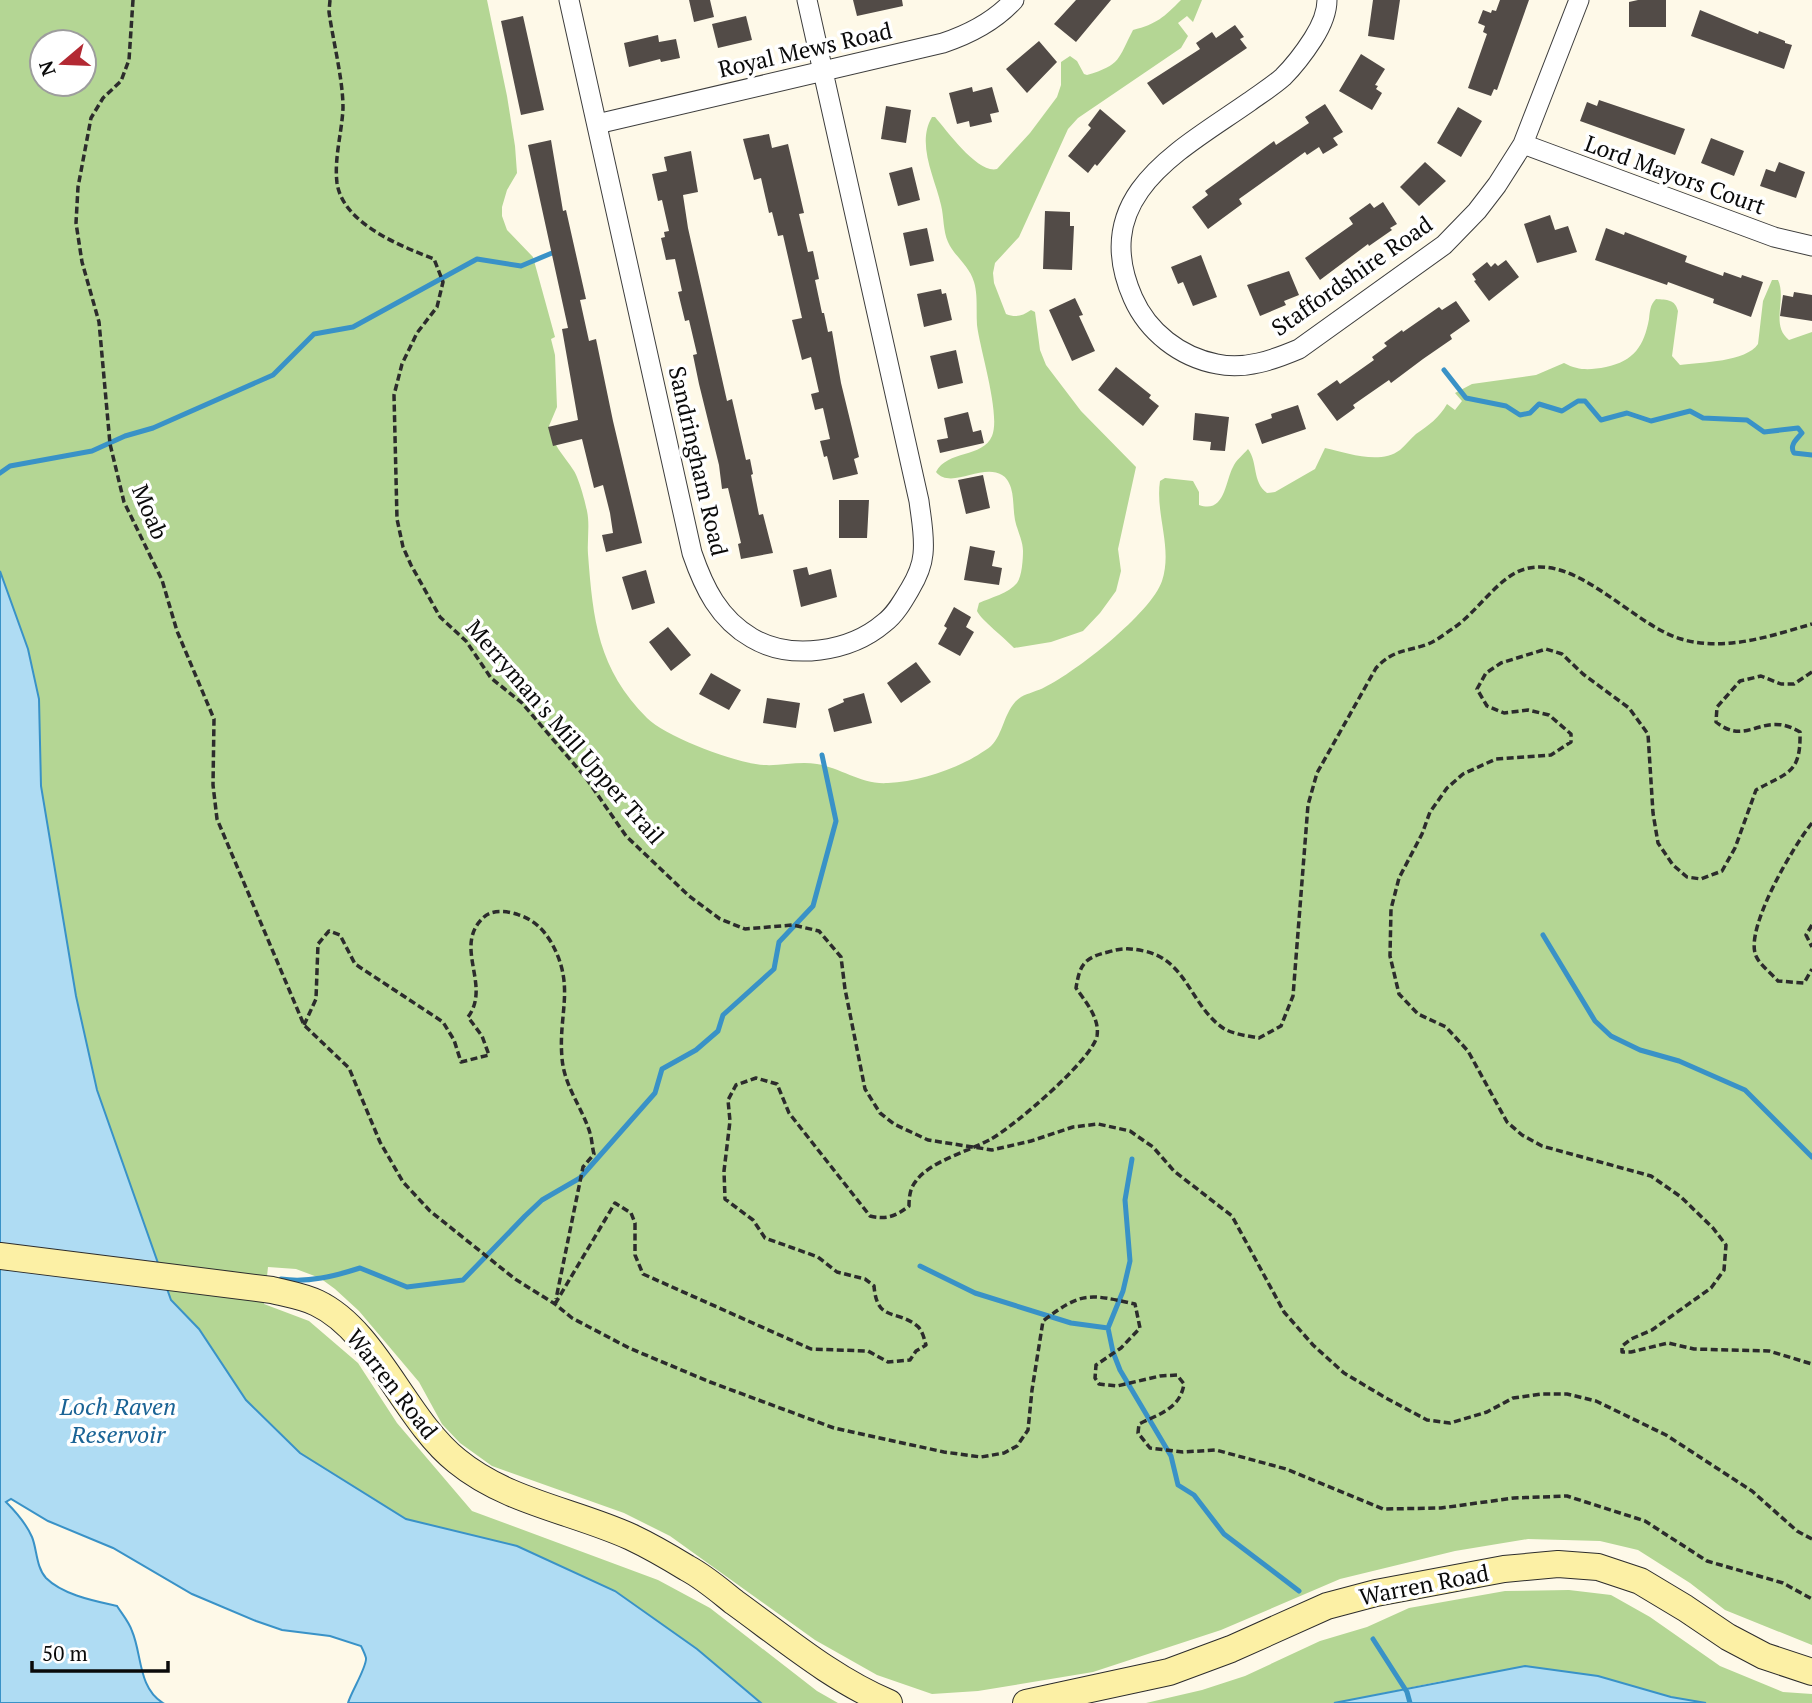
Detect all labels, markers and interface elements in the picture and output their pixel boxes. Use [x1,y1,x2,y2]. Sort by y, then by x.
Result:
street label: Royal Mews Road [715,14,895,85]
north arrow [28,28,98,98]
text: N [32,57,61,80]
street label: Lord Mayors Court [1581,127,1770,222]
street label: Staffordshire Road [1265,208,1439,343]
street label: Sandringham Road [662,363,735,559]
street label: Moab [125,480,176,544]
street label: Merryman's Mill Upper Trail [459,613,672,851]
street label: Warren Road [340,1322,445,1445]
water label: Loch Raven Reservoir [59,1390,176,1450]
street label: Warren Road [1356,1557,1492,1612]
scale bar [32,1630,168,1674]
text: 50 m [42,1639,88,1667]

